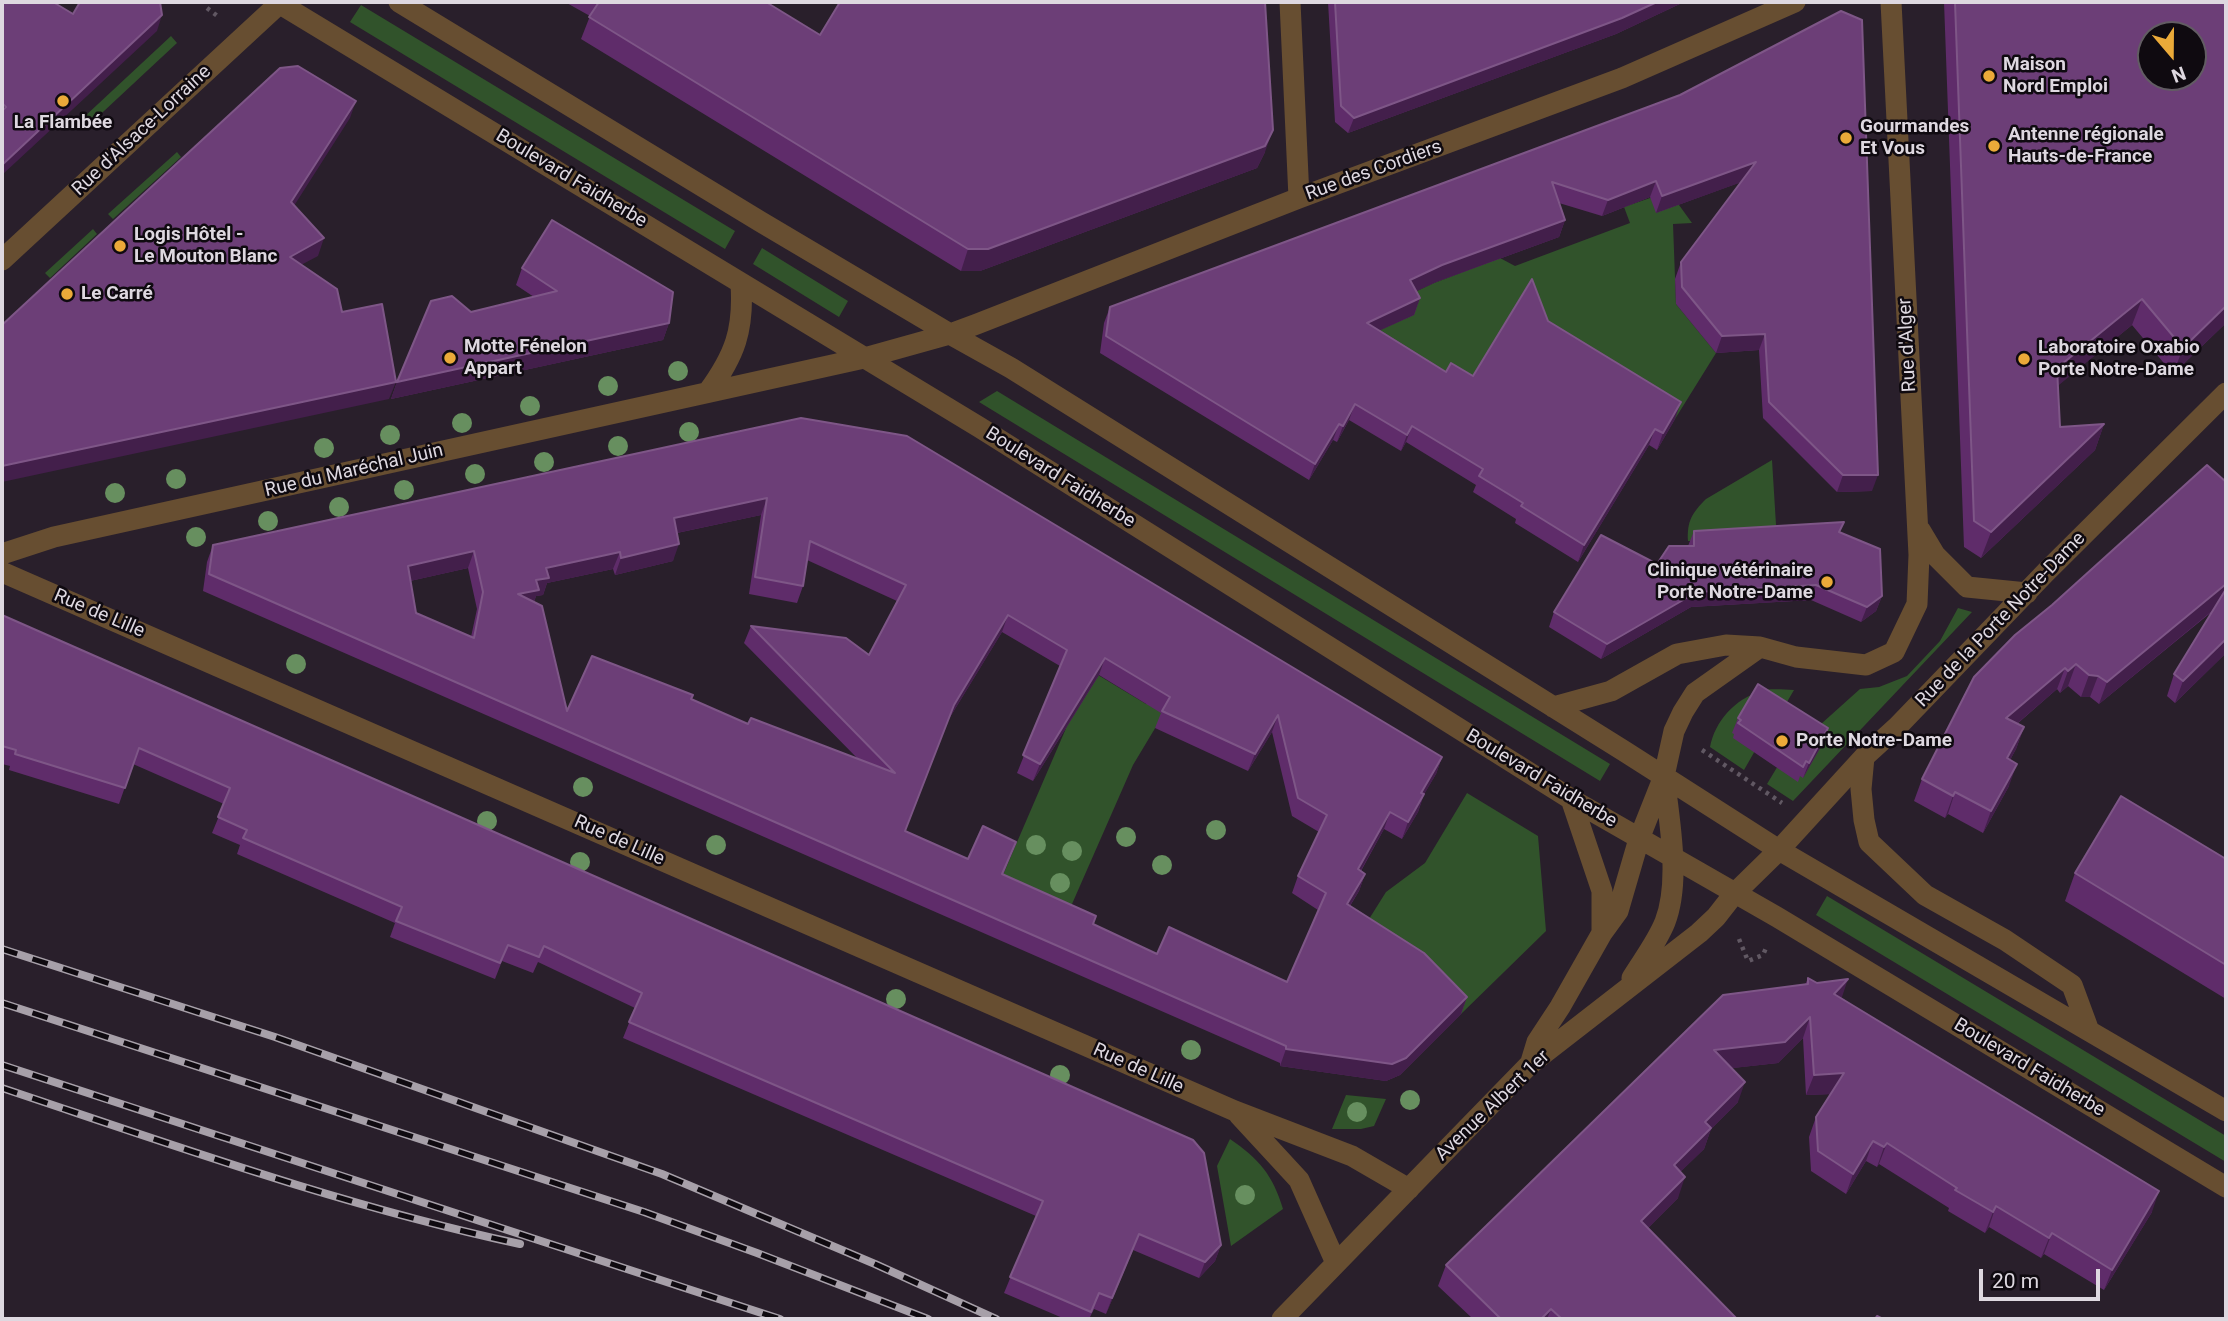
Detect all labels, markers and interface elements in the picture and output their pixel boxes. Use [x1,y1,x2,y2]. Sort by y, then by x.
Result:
north arrow [2137,21,2207,91]
place label: Maison Nord Emploi [2003,54,2108,98]
street label: Rue d'Alsace-Lorraine [68,61,216,201]
text: N [2168,61,2189,87]
marker: Maison Nord Emploi [1981,68,1997,84]
marker: La Flambée [55,93,71,109]
place label: La Flambée [14,112,112,134]
place label: Gourmandes Et Vous [1860,116,1969,160]
place label: Antenne régionale Hauts-de-France [2008,124,2164,168]
street label: Boulevard Faidherbe [491,125,651,233]
marker: Gourmandes Et Vous [1838,130,1854,146]
street label: Rue des Cordiers [1303,136,1445,206]
marker: Antenne régionale Hauts-de-France [1986,138,2002,154]
place label: Logis Hôtel - Le Mouton Blanc [134,224,277,268]
marker: Logis Hôtel - Le Mouton Blanc [112,238,128,254]
place label: Le Carré [81,283,153,305]
marker: Le Carré [59,286,75,302]
street label: Rue d'Alger [1894,297,1922,393]
place label: Motte Fénelon Appart [464,336,587,380]
place label: Laboratoire Oxabio Porte Notre-Dame [2038,337,2200,381]
marker: Motte Fénelon Appart [442,350,458,366]
marker: Laboratoire Oxabio Porte Notre-Dame [2016,351,2032,367]
street label: Boulevard Faidherbe [981,423,1139,533]
street label: Rue du Maréchal Juin [263,439,445,503]
street label: Rue de la Porte Notre-Dame [1911,528,2091,712]
place label: Clinique vétérinaire Porte Notre-Dame [1647,560,1813,604]
marker: Clinique vétérinaire Porte Notre-Dame [1819,574,1835,590]
street label: Rue de Lille [50,585,148,643]
street label: Boulevard Faidherbe [1461,725,1621,833]
place label: Porte Notre-Dame [1796,730,1952,752]
marker: Porte Notre-Dame [1774,733,1790,749]
street label: Rue de Lille [570,811,668,871]
street label: Boulevard Faidherbe [1949,1014,2109,1122]
street label: Rue de Lille [1089,1039,1187,1099]
street label: Avenue Albert 1er [1431,1046,1555,1166]
scale bar [1983,1254,2104,1298]
text: 20 m [1992,1269,2039,1293]

